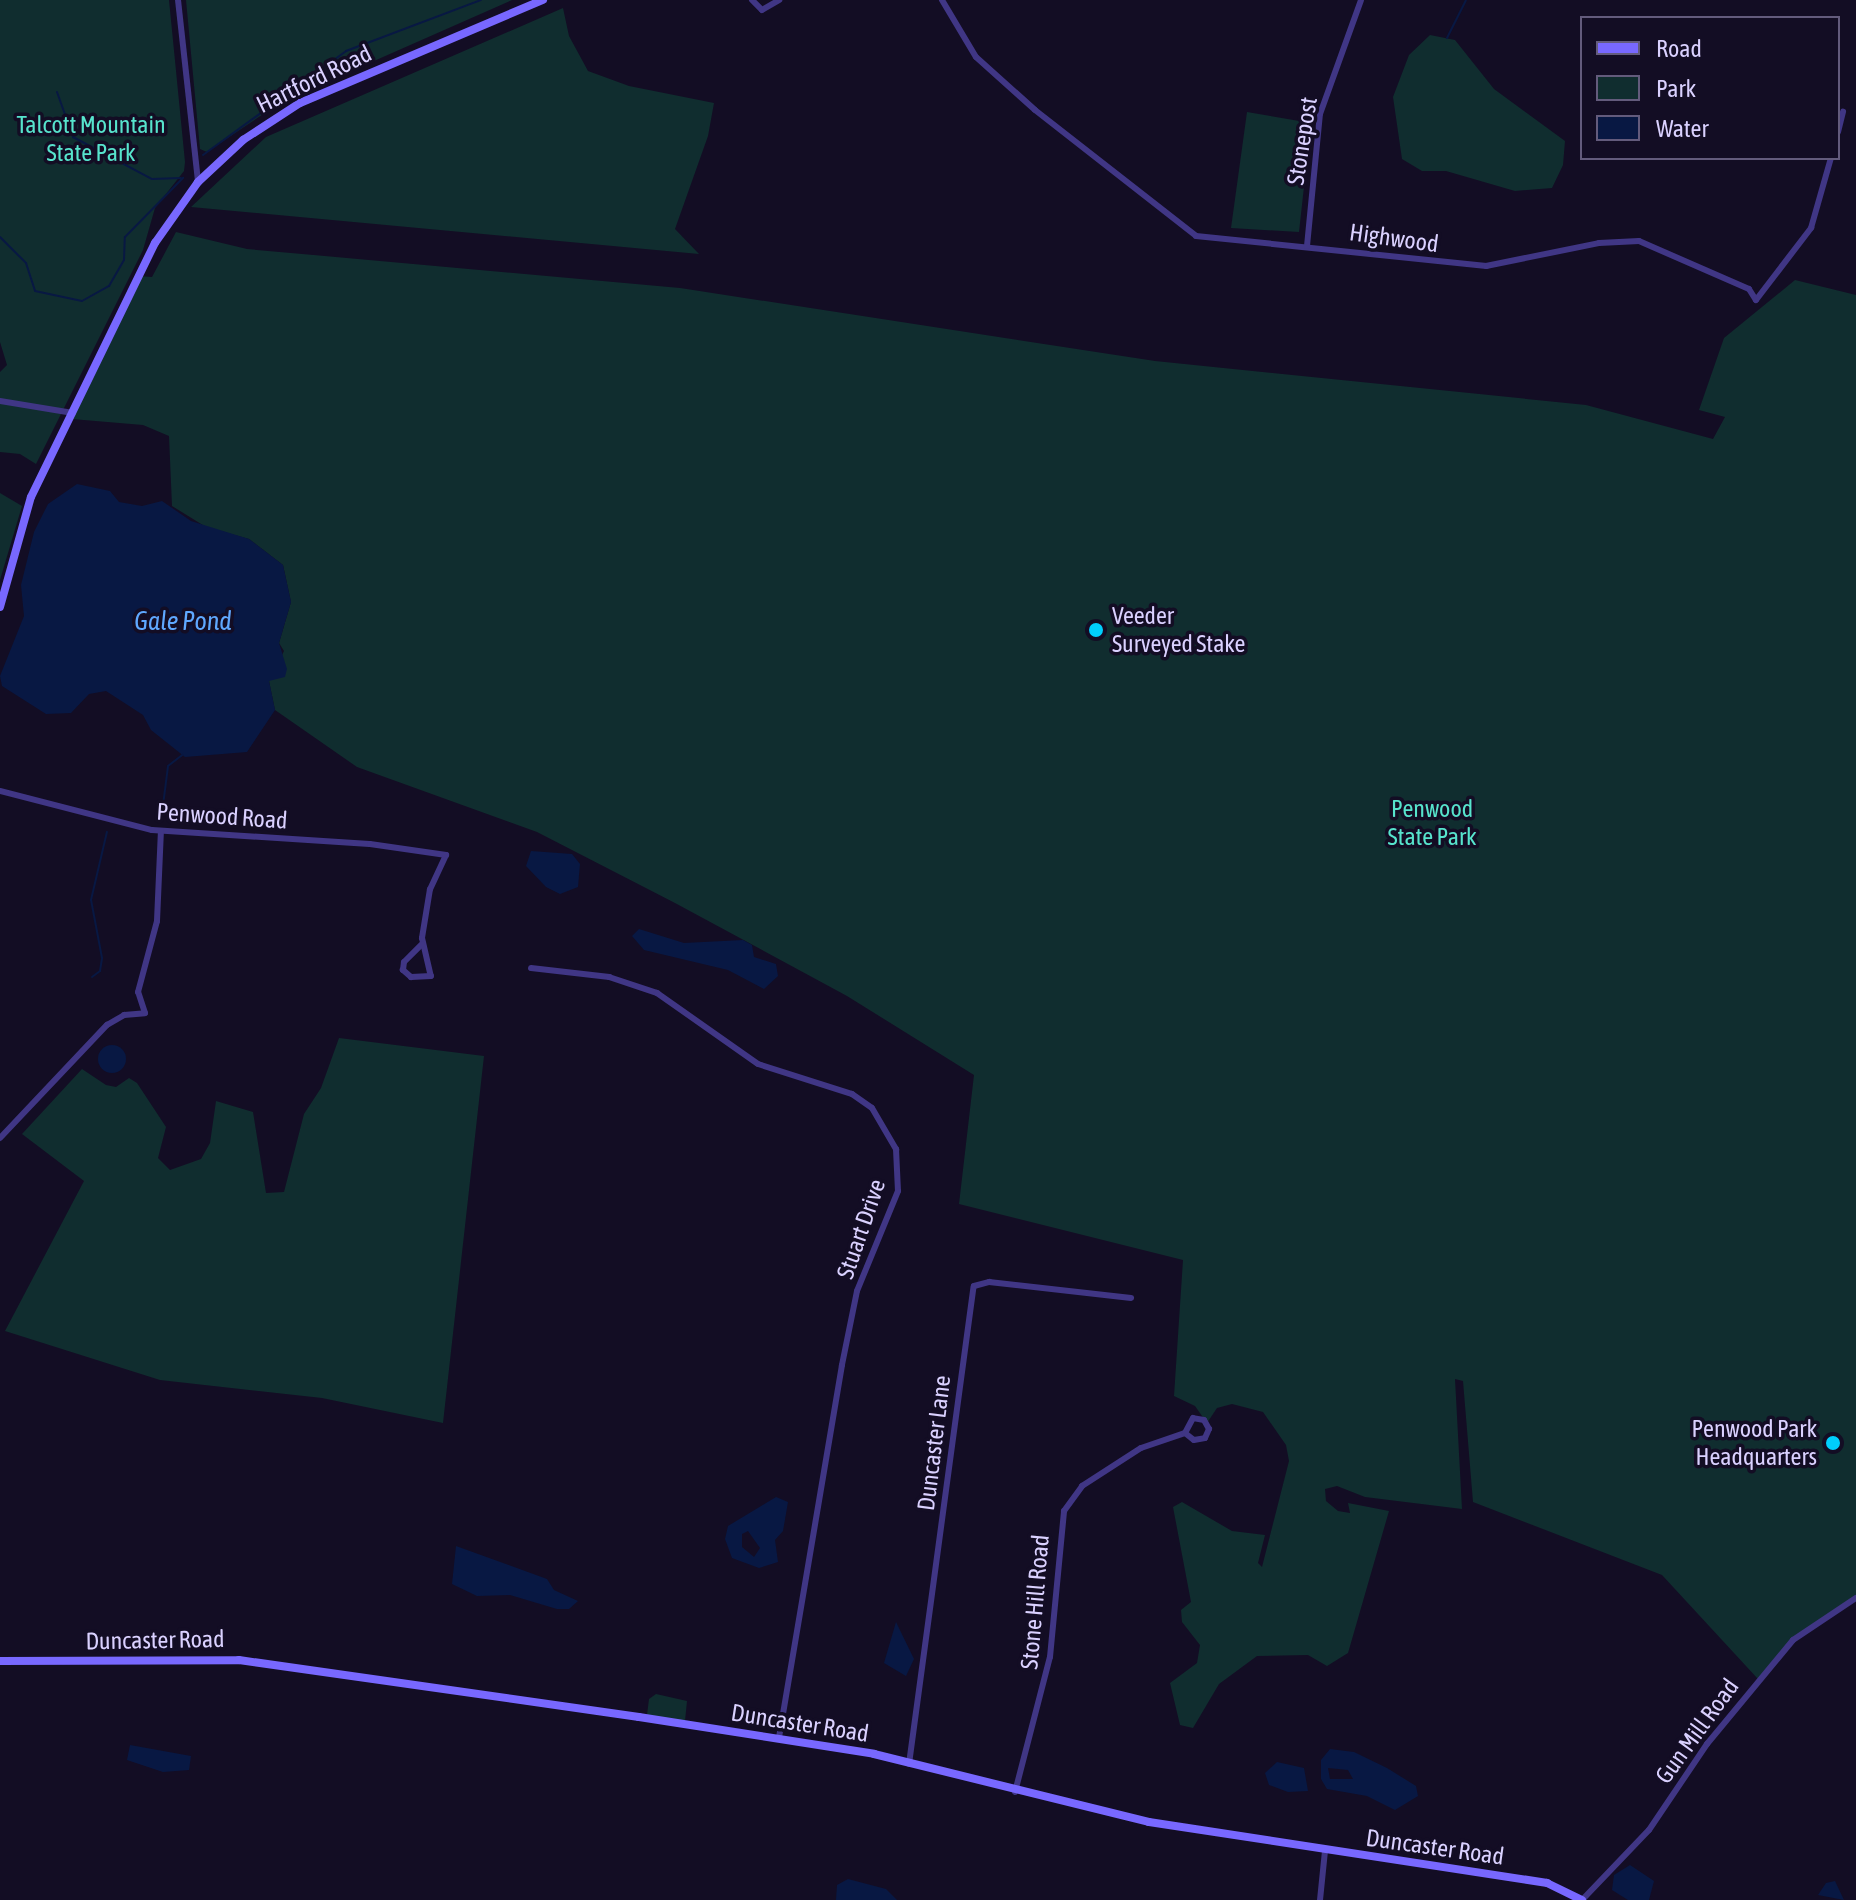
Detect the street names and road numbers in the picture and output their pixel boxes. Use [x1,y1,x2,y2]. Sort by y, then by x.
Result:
street label: Hartford Road [252,39,376,119]
street label: Stonepost [1281,95,1323,187]
street label: Highwood [1348,218,1440,258]
street label: Penwood Road [156,797,288,835]
street label: Stuart Drive [831,1175,891,1283]
street label: Duncaster Lane [911,1374,957,1512]
street label: Stone Hill Road [1015,1533,1055,1671]
street label: Duncaster Road [85,1624,225,1656]
street label: Gun Mill Road [1649,1673,1745,1789]
street label: Duncaster Road [729,1698,871,1748]
street label: Duncaster Road [1364,1823,1506,1871]

